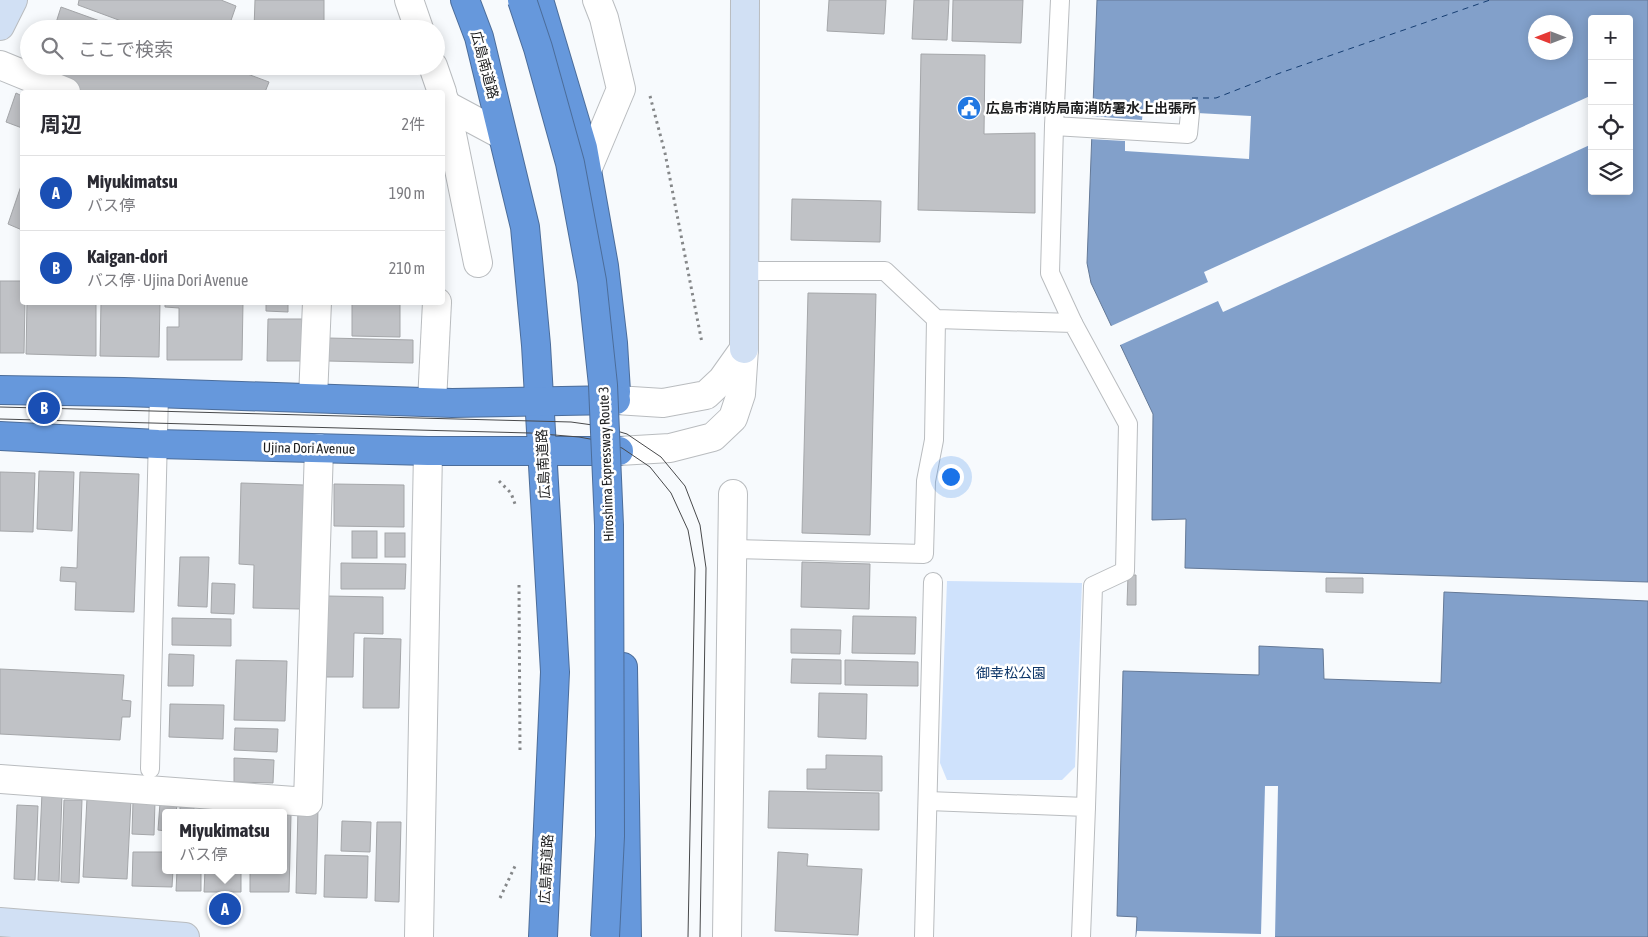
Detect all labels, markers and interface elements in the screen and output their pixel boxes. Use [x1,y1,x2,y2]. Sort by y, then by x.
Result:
north arrow [1528,15,1573,60]
map controls [1588,15,1633,195]
button: + [1588,15,1633,60]
search box [20,20,445,75]
street label: 広島南道路 [468,29,502,101]
icon: search [38,34,66,62]
text: ここで検索 [78,38,173,60]
button: − [1588,60,1633,105]
public building icon: 広島市消防局南消防署水上出張所 [956,95,982,121]
place label: 広島市消防局南消防署水上出張所 [986,100,1196,116]
button: locate [1588,105,1633,150]
text: 周辺 [40,112,82,136]
text: 2件 [401,115,425,133]
button: layers [1588,150,1633,195]
text: Miyukimatsu [87,170,178,192]
text: A [52,184,60,202]
text: 190 m [389,184,425,202]
text: バス停 [87,196,135,214]
text: Kaigan-dori [87,245,168,267]
text: B [52,259,60,277]
text: 210 m [389,259,425,277]
text: バス停 · Ujina Dori Avenue [87,271,248,289]
street label: Hiroshima Expressway Route 3 [595,386,617,542]
pin: B [28,389,60,427]
street label: 広島南道路 [533,429,553,499]
street label: Ujina Dori Avenue [263,439,355,457]
your location [938,464,964,490]
park label: 御幸松公園 [976,665,1046,681]
popup [162,809,287,874]
text: Miyukimatsu [179,819,270,841]
street label: 広島南道路 [536,834,556,904]
text: バス停 [179,845,227,863]
pin: A [209,890,241,928]

